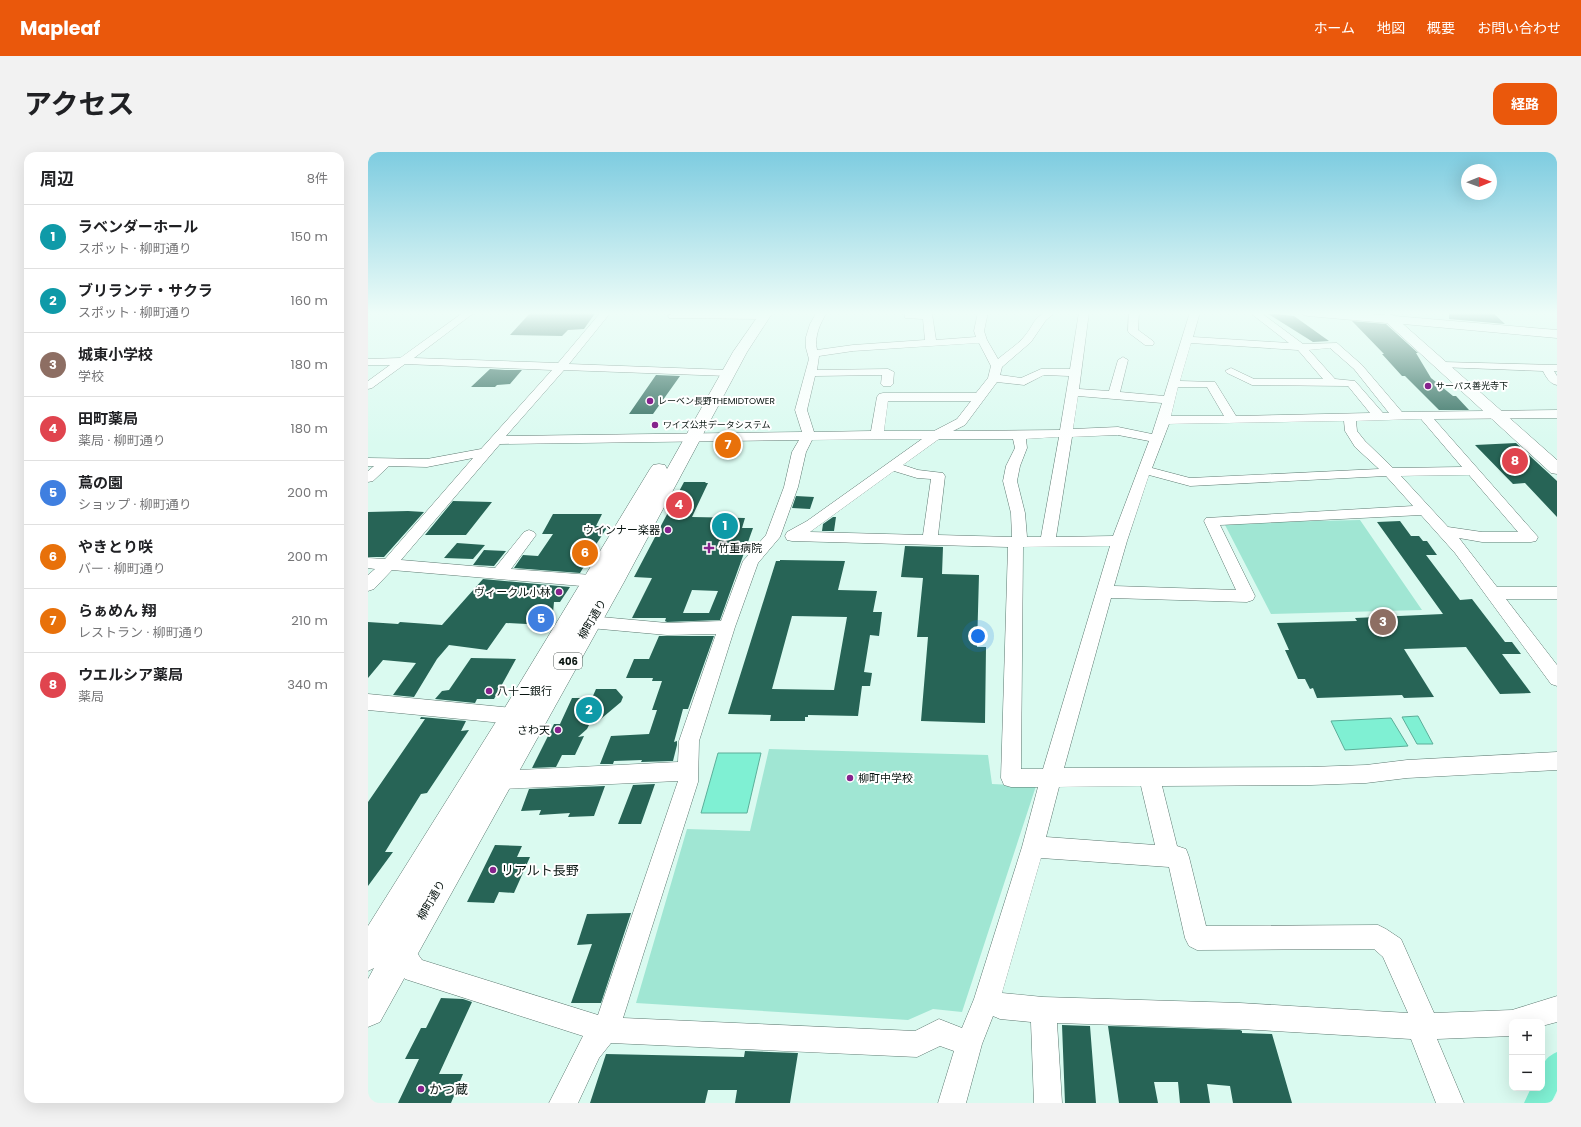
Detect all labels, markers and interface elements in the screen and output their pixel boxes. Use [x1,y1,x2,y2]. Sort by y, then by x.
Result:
text: Mapleaf [20,15,100,42]
text: ホーム [1313,18,1355,38]
text: 地図 [1377,18,1405,38]
text: 概要 [1427,18,1455,38]
text: お問い合わせ [1477,18,1561,38]
button: 経路 [1493,83,1557,125]
text: アクセス [24,85,135,124]
north arrow [1461,164,1497,200]
text: 周辺 [40,167,74,191]
text: 8件 [307,169,328,188]
text: ラベンダーホール [78,216,198,237]
text: 1 [51,227,55,246]
text: 150 m [291,227,328,246]
text: スポット · 柳町通り [78,239,192,258]
text: ブリランテ・サクラ [78,280,213,301]
text: 2 [49,291,57,310]
text: 160 m [291,291,328,310]
text: スポット · 柳町通り [78,303,192,322]
text: 城東小学校 [78,344,153,365]
text: 3 [49,355,57,374]
text: 180 m [291,355,328,374]
text: 学校 [78,367,104,386]
place label: サーパス善光寺下 [1436,380,1508,392]
marker: サーパス善光寺下 [1423,381,1433,391]
place label: レーベン長野THEMIDTOWER [658,395,775,407]
marker: レーベン長野THEMIDTOWER [645,396,655,406]
text: 田町薬局 [78,408,138,429]
text: 4 [49,419,57,438]
text: 180 m [291,419,328,438]
place label: ワイズ公共データシステム [663,419,770,431]
marker: ワイズ公共データシステム [650,420,660,430]
pin: 7 [715,430,741,460]
text: 薬局 · 柳町通り [78,431,166,450]
pin: 8 [1502,446,1528,476]
text: 蔦の園 [78,472,123,493]
text: 5 [49,483,57,502]
text: 200 m [287,483,328,502]
pin: 4 [666,490,692,520]
text: ショップ · 柳町通り [78,495,192,514]
pin: 1 [712,511,738,541]
place label: ウインナー楽器 [583,522,660,538]
marker: ウインナー楽器 [663,525,673,535]
text: やきとり咲 [78,536,153,557]
pin: 6 [572,538,598,568]
place label: 竹重病院 [718,540,762,556]
marker: 竹重病院 [703,542,715,554]
text: 6 [49,547,57,566]
text: 200 m [287,547,328,566]
text: バー · 柳町通り [78,559,166,578]
place label: ヴィークル小林 [474,584,551,600]
marker: ヴィークル小林 [554,587,564,597]
street label: 柳町通り [574,596,610,642]
text: らぁめん 翔 [78,600,156,621]
pin: 5 [528,604,554,634]
pin: 3 [1370,607,1396,637]
text: 7 [50,611,56,630]
text: 210 m [291,611,328,630]
text: レストラン · 柳町通り [78,623,205,642]
your location [968,626,988,646]
road number: 406 [554,653,582,669]
text: ウエルシア薬局 [78,664,183,685]
text: 8 [49,675,57,694]
text: 340 m [287,675,328,694]
place label: 八十二銀行 [497,683,552,699]
marker: 八十二銀行 [484,686,494,696]
text: 薬局 [78,687,104,706]
pin: 2 [576,695,602,725]
place label: さわ天 [517,722,550,738]
marker: さわ天 [553,725,563,735]
place label: 柳町中学校 [858,770,913,786]
marker: 柳町中学校 [845,773,855,783]
place label: リアルト長野 [501,861,579,880]
marker: リアルト長野 [488,865,498,875]
street label: 柳町通り [413,877,449,923]
map controls [1509,1019,1545,1091]
button: + [1509,1019,1545,1055]
button: − [1509,1055,1545,1091]
place label: かつ蔵 [429,1080,468,1099]
marker: かつ蔵 [416,1084,426,1094]

